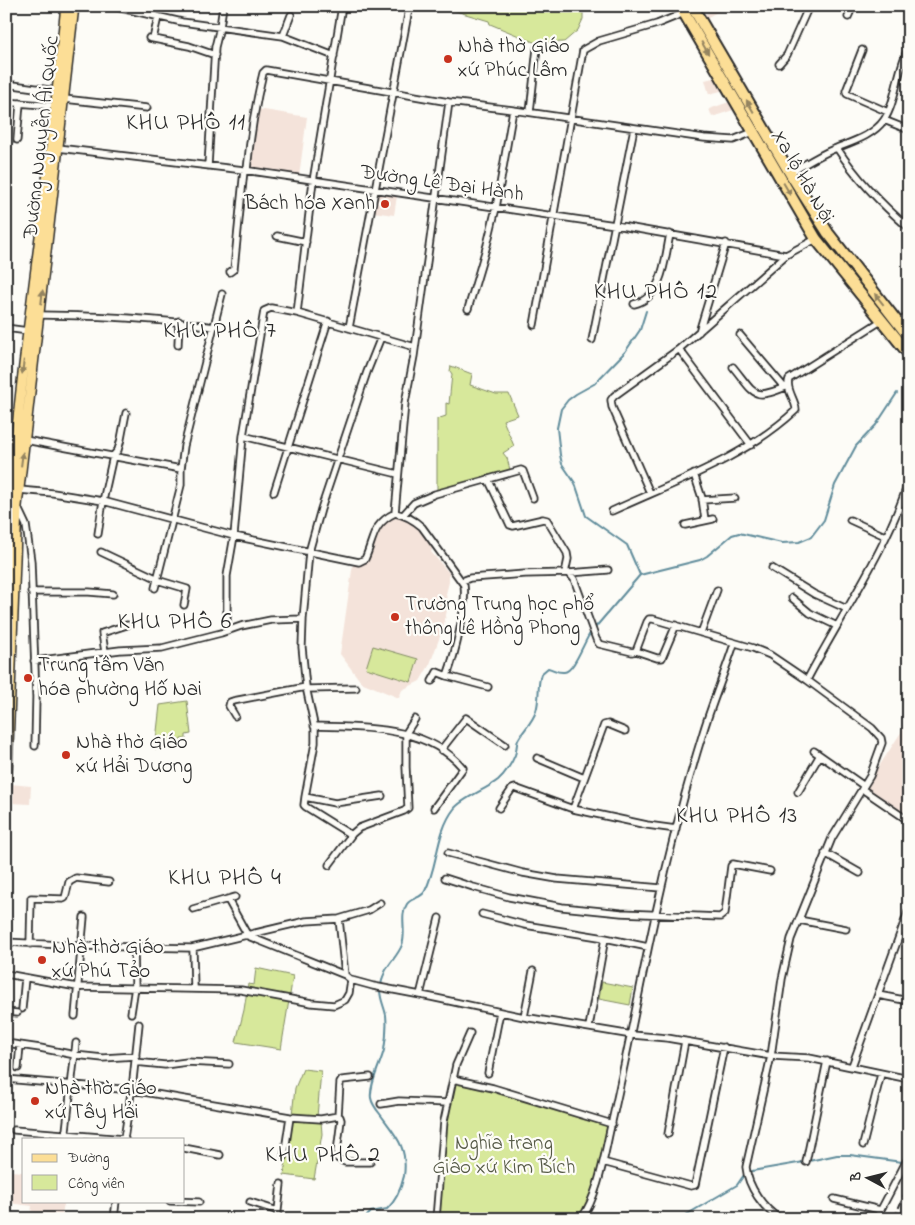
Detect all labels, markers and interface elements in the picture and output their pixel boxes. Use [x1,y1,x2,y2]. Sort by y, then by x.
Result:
place label: Nhà thờ Giáo xứ Phúc Lâm [457,32,570,86]
street label: Đường Nguyễn Ái Quốc [15,33,70,241]
one-way arrow [700,42,709,55]
marker: Nhà thờ Giáo xứ Phúc Lâm [442,53,454,65]
one-way arrow [746,99,755,112]
district label: KHU PHỐ 11 [126,106,246,141]
street label: Xa lộ Hà Nội [763,124,841,230]
street label: Đường Lê Đại Hành [357,158,526,212]
one-way arrow [782,182,791,195]
place label: Bách hóa Xanh [243,189,375,219]
marker: Bách hóa Xanh [379,198,391,210]
district label: KHU PHỐ 12 [594,275,718,310]
one-way arrow [38,289,46,305]
one-way arrow [873,293,884,306]
district label: KHU PHỐ 7 [163,314,277,349]
one-way arrow [19,360,27,376]
one-way arrow [18,450,26,466]
place label: Trường Trung học phổ thông Lê Hồng Phong [405,590,594,646]
district label: KHU PHỐ 6 [118,605,232,640]
marker: Trường Trung học phổ thông Lê Hồng Phong [389,611,401,623]
place label: Trung tâm Văn hóa phường Hố Nai [38,651,202,707]
marker: Trung tâm Văn hóa phường Hố Nai [22,672,34,684]
place label: Nhà thờ Giáo xứ Hải Dương [75,728,193,784]
marker: Nhà thờ Giáo xứ Hải Dương [60,749,72,761]
district label: KHU PHỐ 13 [676,799,798,834]
district label: KHU PHỐ 4 [168,861,282,896]
place label: Nhà thờ Giáo xứ Phú Tảo [51,933,164,987]
marker: Nhà thờ Giáo xứ Phú Tảo [36,954,48,966]
place label: Nhà thờ Giáo xứ Tây Hải [44,1074,157,1130]
marker: Nhà thờ Giáo xứ Tây Hải [29,1095,41,1107]
park label: Nghĩa trang Giáo xứ Kim Bích [432,1129,576,1183]
legend [22,1138,185,1202]
district label: KHU PHỐ 2 [265,1138,381,1173]
text: Đường [67,1147,110,1170]
north arrow [842,1152,892,1202]
text: B [845,1170,868,1184]
text: Công viên [68,1173,125,1196]

